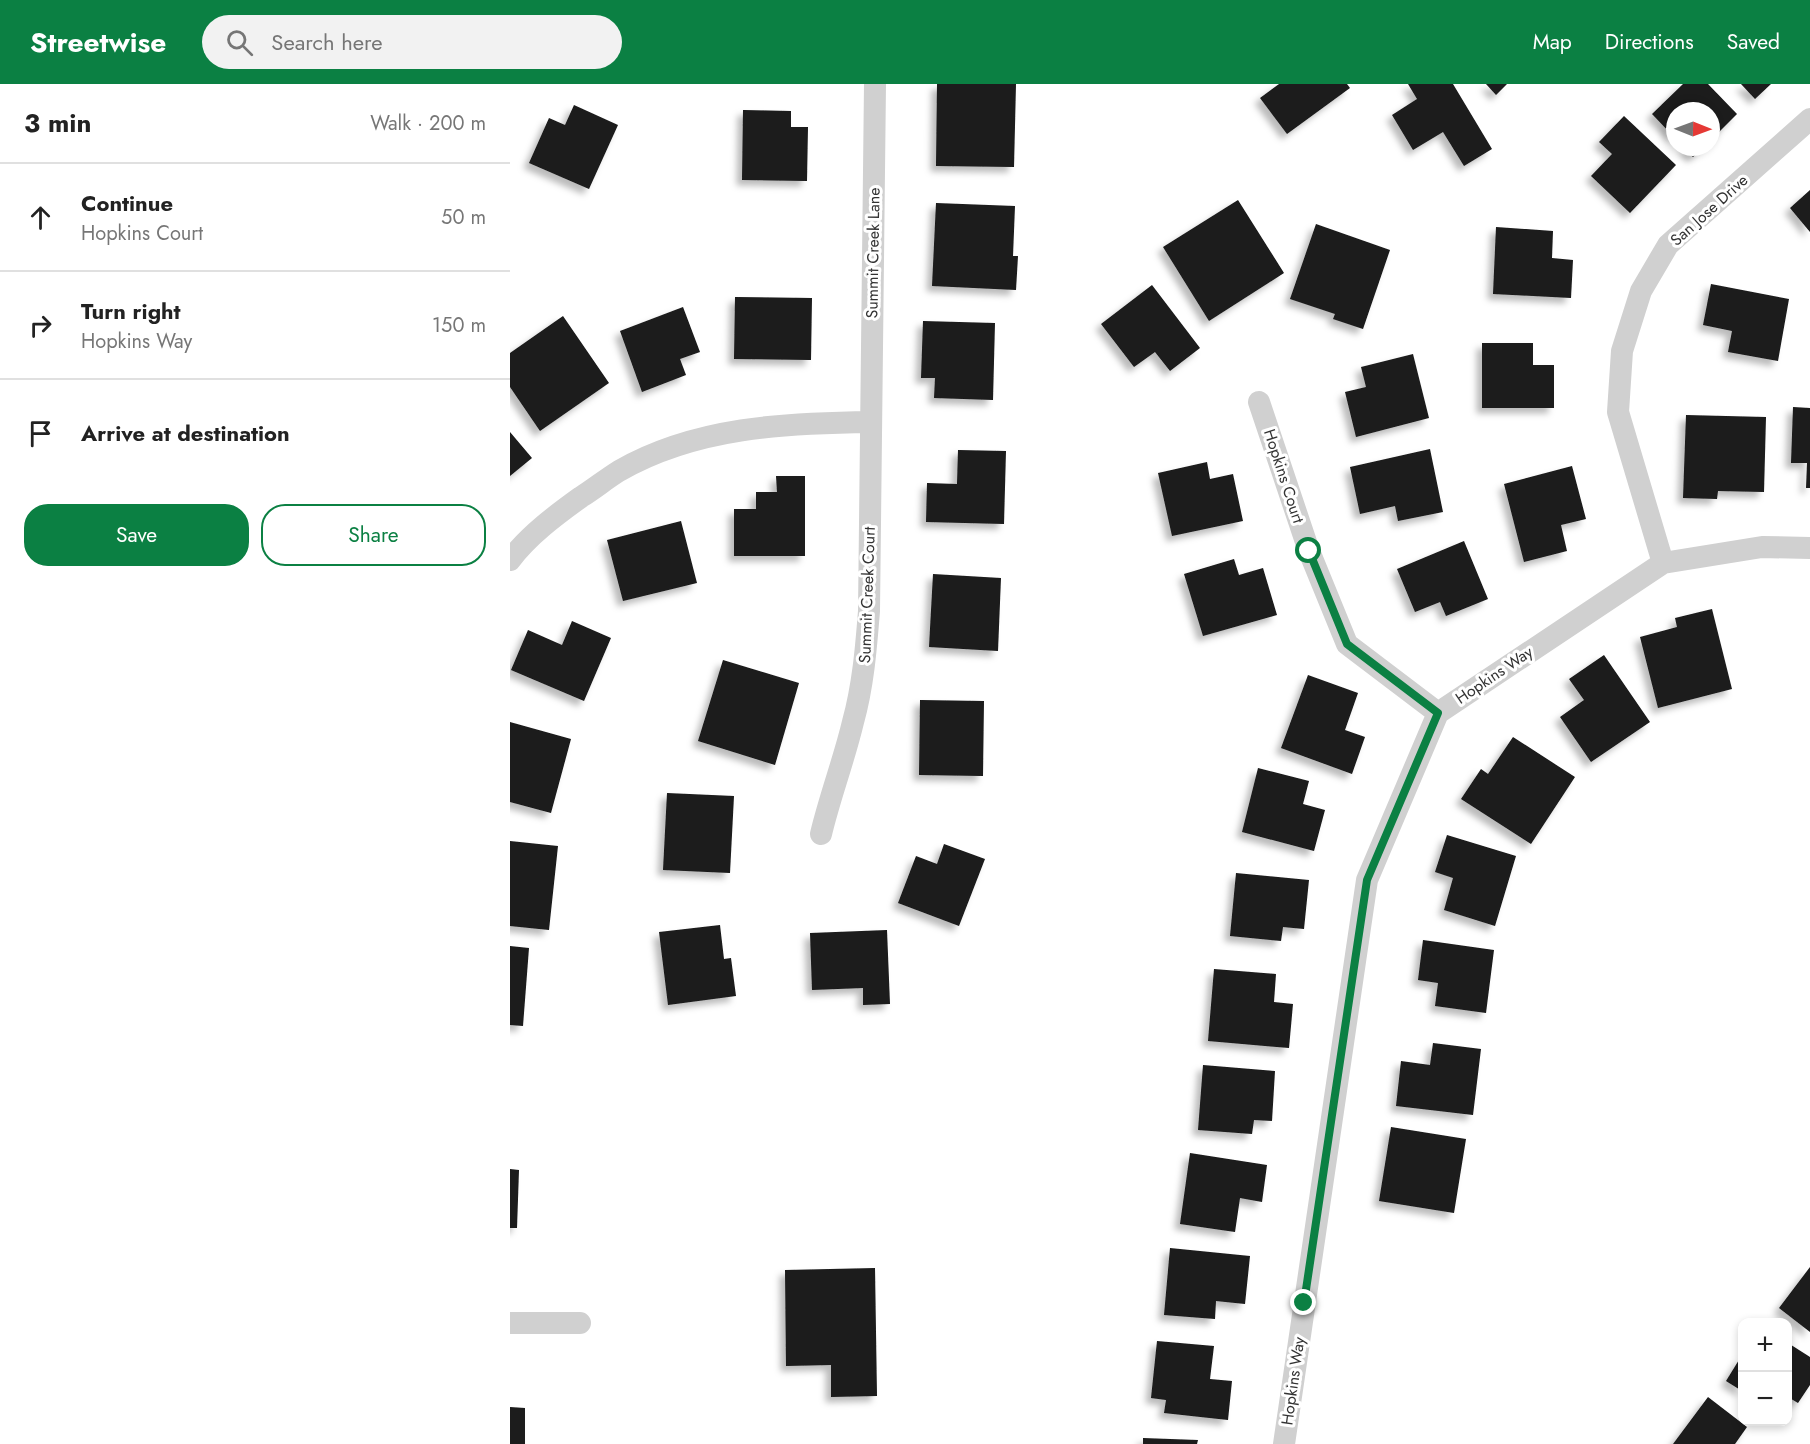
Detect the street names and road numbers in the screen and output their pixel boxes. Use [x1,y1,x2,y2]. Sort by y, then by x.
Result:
street label: San Jose Drive [1665,169,1753,251]
street label: Summit Creek Lane [860,187,886,319]
street label: Hopkins Court [1258,426,1310,526]
street label: Summit Creek Court [853,526,881,664]
street label: Hopkins Way [1451,640,1538,709]
street label: Hopkins Way [1275,1334,1311,1427]

